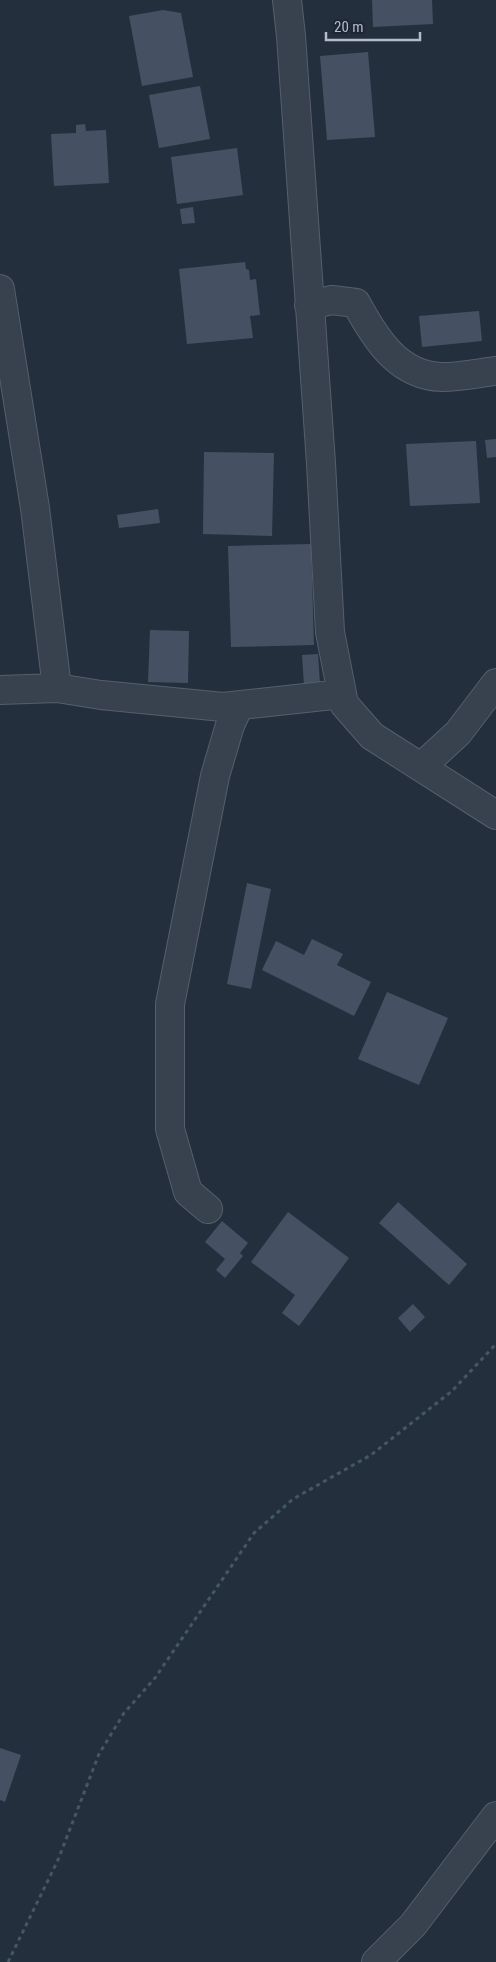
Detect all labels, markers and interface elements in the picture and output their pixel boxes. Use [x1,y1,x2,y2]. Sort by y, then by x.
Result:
scale bar [326,10,420,42]
text: 20 m [334,18,364,36]

